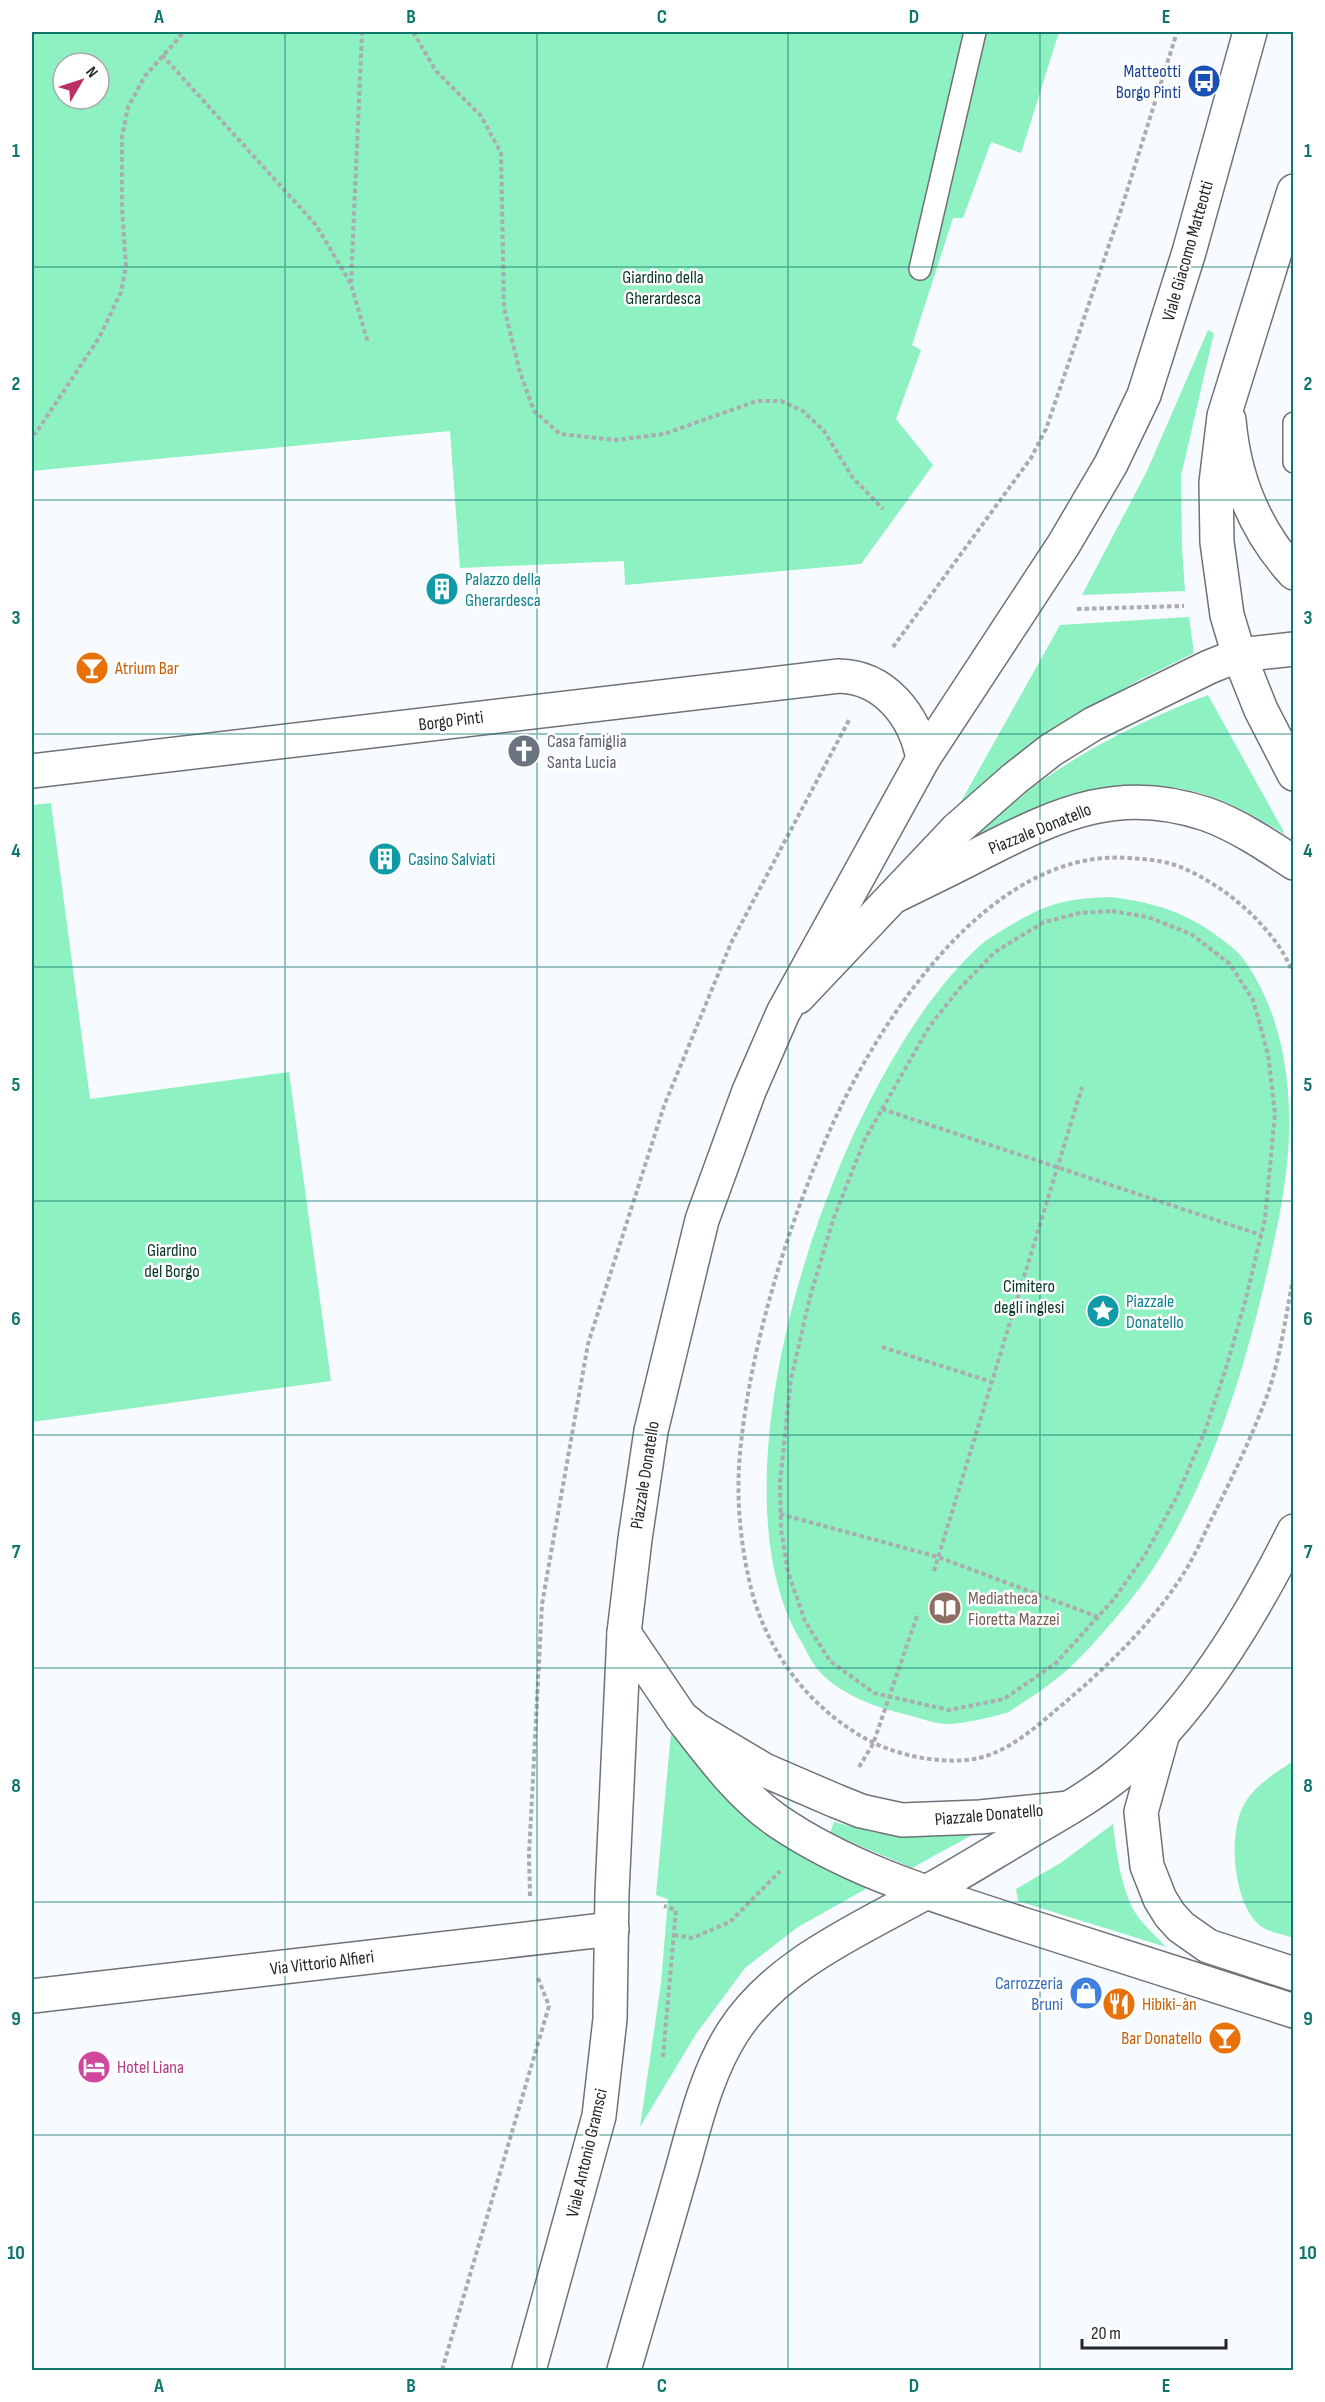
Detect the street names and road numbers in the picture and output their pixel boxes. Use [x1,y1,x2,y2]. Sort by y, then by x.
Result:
street label: Viale Giacomo Matteotti [1158,178,1218,324]
street label: Borgo Pinti [417,707,485,735]
street label: Piazzale Donatello [986,799,1094,859]
street label: Piazzale Donatello [626,1420,664,1530]
street label: Piazzale Donatello [934,1800,1044,1830]
street label: Via Vittorio Alfieri [269,1946,375,1980]
street label: Viale Antonio Gramsci [562,2087,612,2219]

